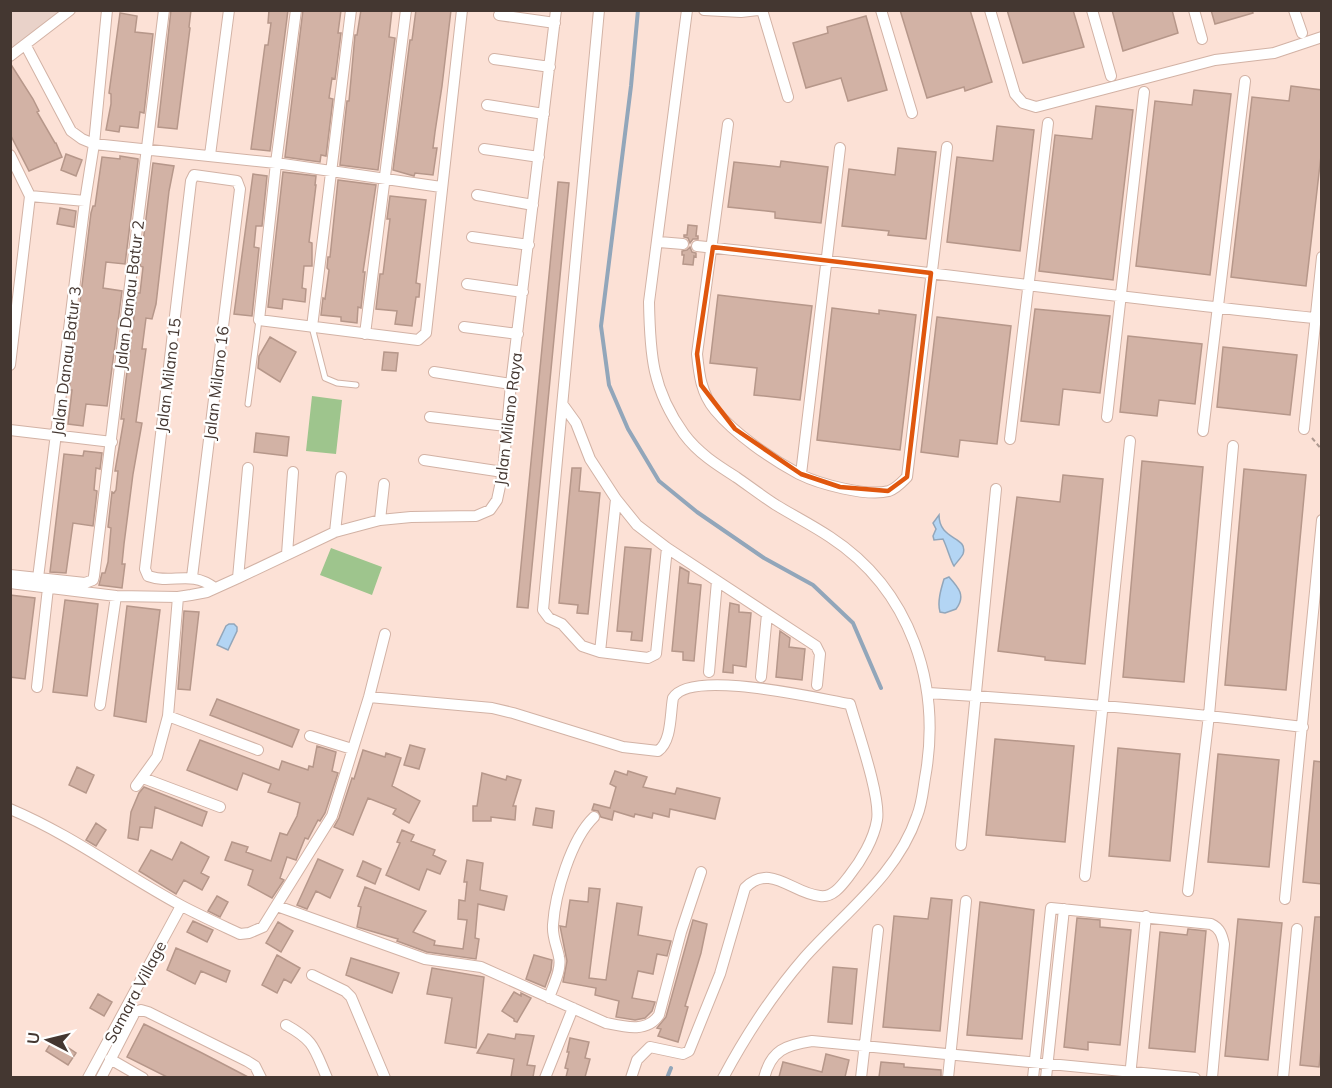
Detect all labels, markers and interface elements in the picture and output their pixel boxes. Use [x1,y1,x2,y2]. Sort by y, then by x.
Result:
street label: Jalan Danau Batur 2 [110,219,148,371]
street label: Jalan Danau Batur 3 [47,285,85,437]
street label: Jalan Milano 15 [151,317,185,433]
street label: Jalan Milano 16 [199,325,233,441]
street label: Jalan Milano Raya [490,351,526,487]
street label: Samara Village [100,937,170,1047]
north arrow [18,1010,78,1070]
text: U [22,1031,44,1045]

